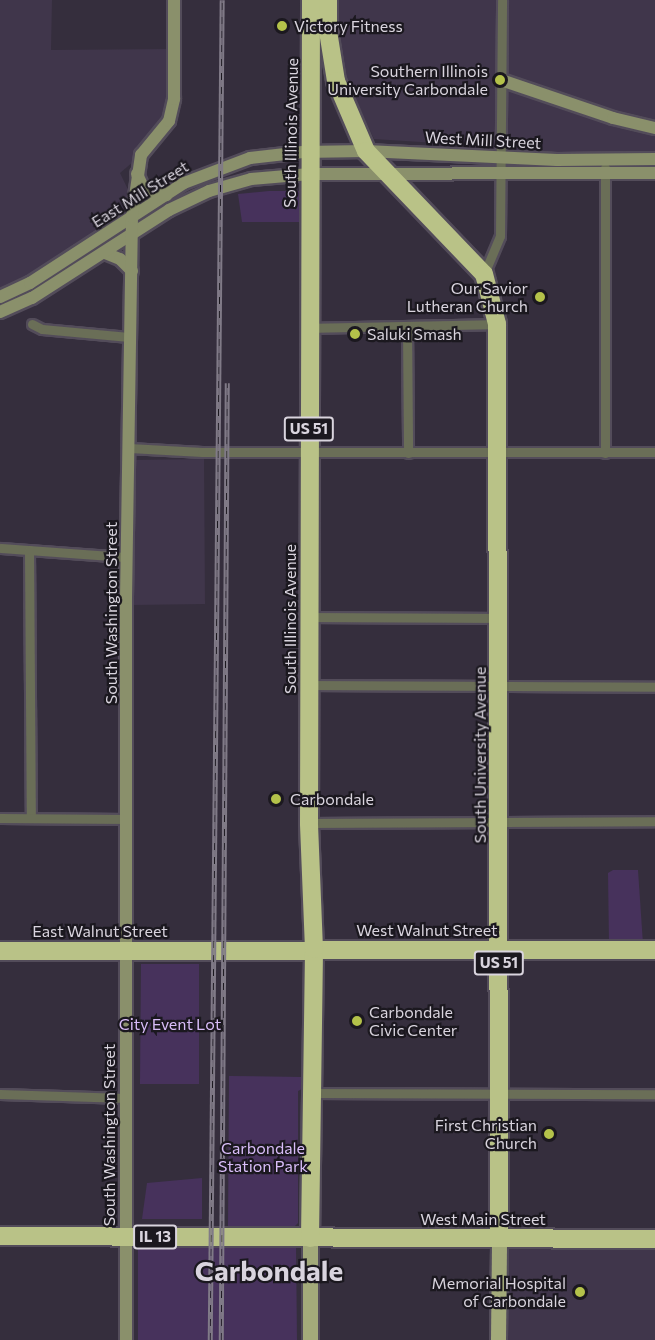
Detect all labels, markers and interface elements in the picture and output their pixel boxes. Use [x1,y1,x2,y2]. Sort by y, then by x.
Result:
place label: Victory Fitness [294,16,403,36]
marker: Victory Fitness [275,19,289,33]
street label: South Illinois Avenue [280,58,302,208]
place label: Southern Illinois University Carbondale [327,61,488,99]
marker: Southern Illinois University Carbondale [493,73,507,87]
street label: West Mill Street [424,127,542,153]
street label: East Mill Street [88,157,192,231]
place label: Our Savior Lutheran Church [407,278,528,316]
marker: Our Savior Lutheran Church [533,290,547,304]
place label: Saluki Smash [367,324,462,344]
marker: Saluki Smash [348,327,362,341]
road number: US 51 [284,417,334,441]
street label: South Washington Street [101,522,121,704]
street label: South Illinois Avenue [280,544,300,694]
street label: South University Avenue [470,667,490,843]
place label: Carbondale [290,789,374,809]
marker: Carbondale [267,790,285,808]
street label: West Walnut Street [356,920,498,940]
street label: East Walnut Street [32,921,168,941]
road number: US 51 [474,951,524,975]
place label: Carbondale Civic Center [369,1002,457,1040]
park label: City Event Lot [119,1014,221,1034]
marker: Carbondale Civic Center [350,1014,364,1028]
street label: South Washington Street [99,1044,119,1226]
place label: First Christian Church [435,1115,537,1153]
marker: First Christian Church [542,1127,556,1141]
park label: Carbondale Station Park [218,1138,308,1176]
street label: West Main Street [420,1209,546,1229]
road number: IL 13 [132,1225,178,1249]
district label: Carbondale [195,1253,343,1287]
place label: Memorial Hospital of Carbondale [432,1273,566,1311]
marker: Memorial Hospital of Carbondale [571,1283,589,1301]

